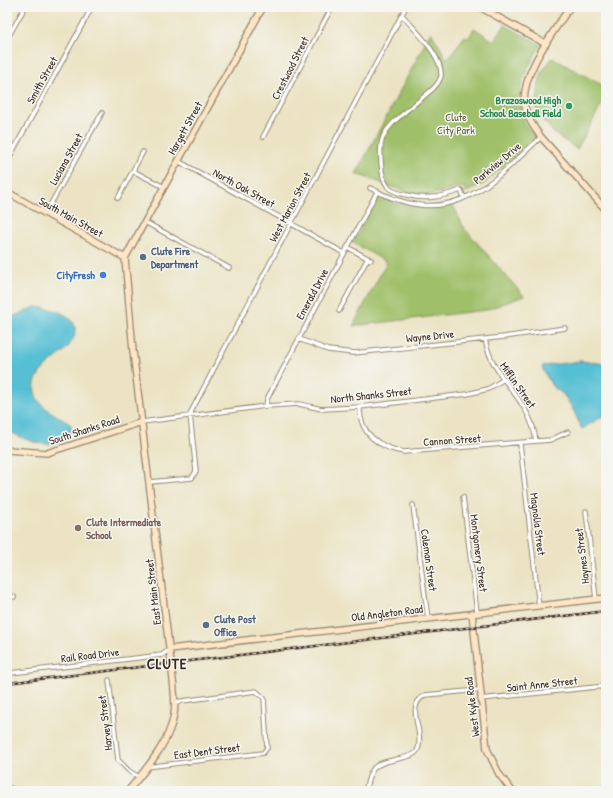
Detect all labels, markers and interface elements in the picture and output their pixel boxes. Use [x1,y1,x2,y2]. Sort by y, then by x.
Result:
street label: Crestwood Street [268,34,312,102]
street label: Smith Street [23,54,61,106]
place label: Brazoswood High School Baseball Field [480,93,562,120]
street label: Hargett Street [165,99,205,157]
marker: Brazoswood High School Baseball Field [564,101,574,111]
park label: Clute City Park [437,110,475,137]
street label: Luciana Street [46,131,86,187]
street label: Parkview Drive [470,139,524,187]
street label: North Oak Street [211,165,278,211]
street label: West Marion Street [266,170,314,244]
street label: South Main Street [36,194,106,240]
place label: Clute Fire Department [151,244,199,272]
marker: Clute Fire Department [138,252,148,262]
street label: Emerald Drive [293,266,332,322]
place label: CityFresh [56,268,95,283]
marker: CityFresh [98,270,108,280]
street label: Wayne Drive [405,326,455,345]
street label: Mifflin Street [497,359,539,411]
street label: North Shanks Street [330,384,412,406]
street label: South Shanks Road [47,412,122,448]
street label: Cannon Street [423,431,482,449]
street label: Magnolia Street [527,492,549,556]
street label: Montgomery Street [467,513,491,593]
place label: Clute Intermediate School [86,515,162,542]
marker: Clute Intermediate School [73,523,83,533]
street label: Haynes Street [572,527,592,585]
street label: Coleman Street [418,528,440,592]
street label: East Main Street [142,558,164,626]
street label: Old Angleton Road [350,602,424,624]
place label: Clute Post Office [214,612,257,639]
marker: Clute Post Office [201,620,211,630]
street label: Rail Road Drive [60,644,120,666]
district label: CLUTE [147,653,187,674]
street label: Saint Anne Street [506,673,578,695]
street label: West Kyle Road [461,676,483,738]
street label: Harvey Street [95,695,115,751]
street label: East Dent Street [173,740,241,762]

